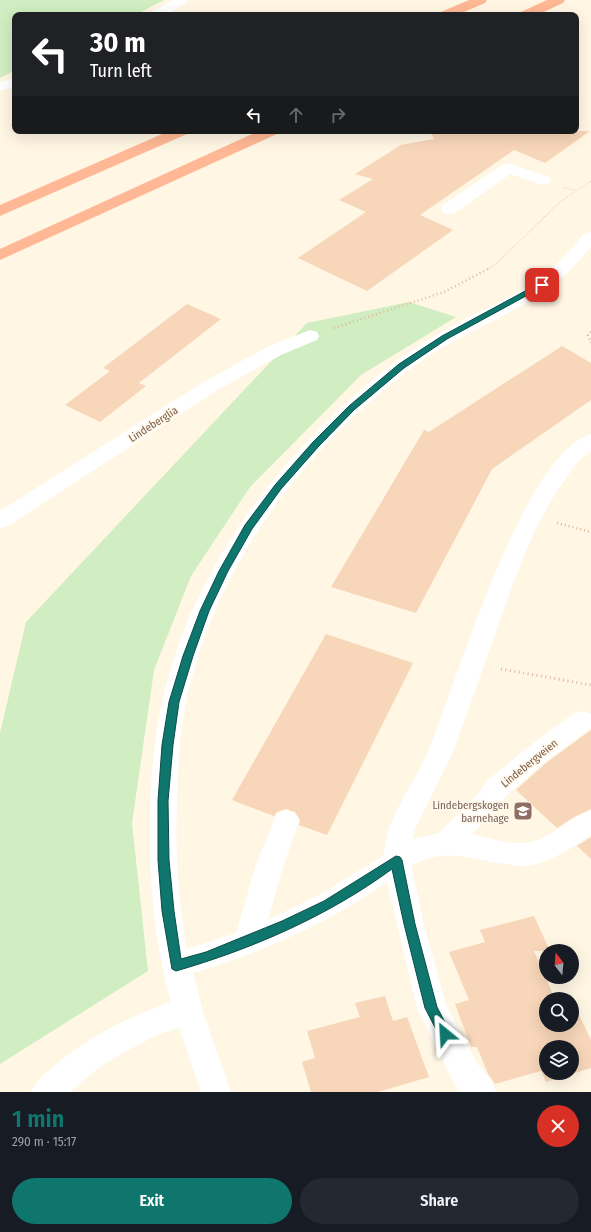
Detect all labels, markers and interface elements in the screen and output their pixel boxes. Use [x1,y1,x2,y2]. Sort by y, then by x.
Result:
text: 30 m [90,26,146,59]
icon: left [24,28,76,80]
text: Turn left [90,60,152,82]
icon: left [243,104,265,126]
icon: ahead [285,104,307,126]
icon: right [327,104,349,126]
pin [525,268,559,302]
icon: arrive [531,274,553,296]
street label: Lindeberglia [126,404,180,445]
street label: Lindebergveien [498,737,560,790]
place label: Lindebergskogen barnehage [432,799,509,825]
school or university icon: Lindebergskogen barnehage [512,800,534,822]
north arrow [539,944,579,984]
map controls [539,944,579,1080]
button: search [539,992,579,1032]
position arrow [424,1013,466,1055]
button: layers [539,1040,579,1080]
text: 1 min [12,1105,64,1133]
button: close [537,1105,579,1147]
text: 290 m · 15:17 [12,1134,76,1149]
button: Exit [12,1178,292,1224]
button: Share [300,1178,579,1224]

